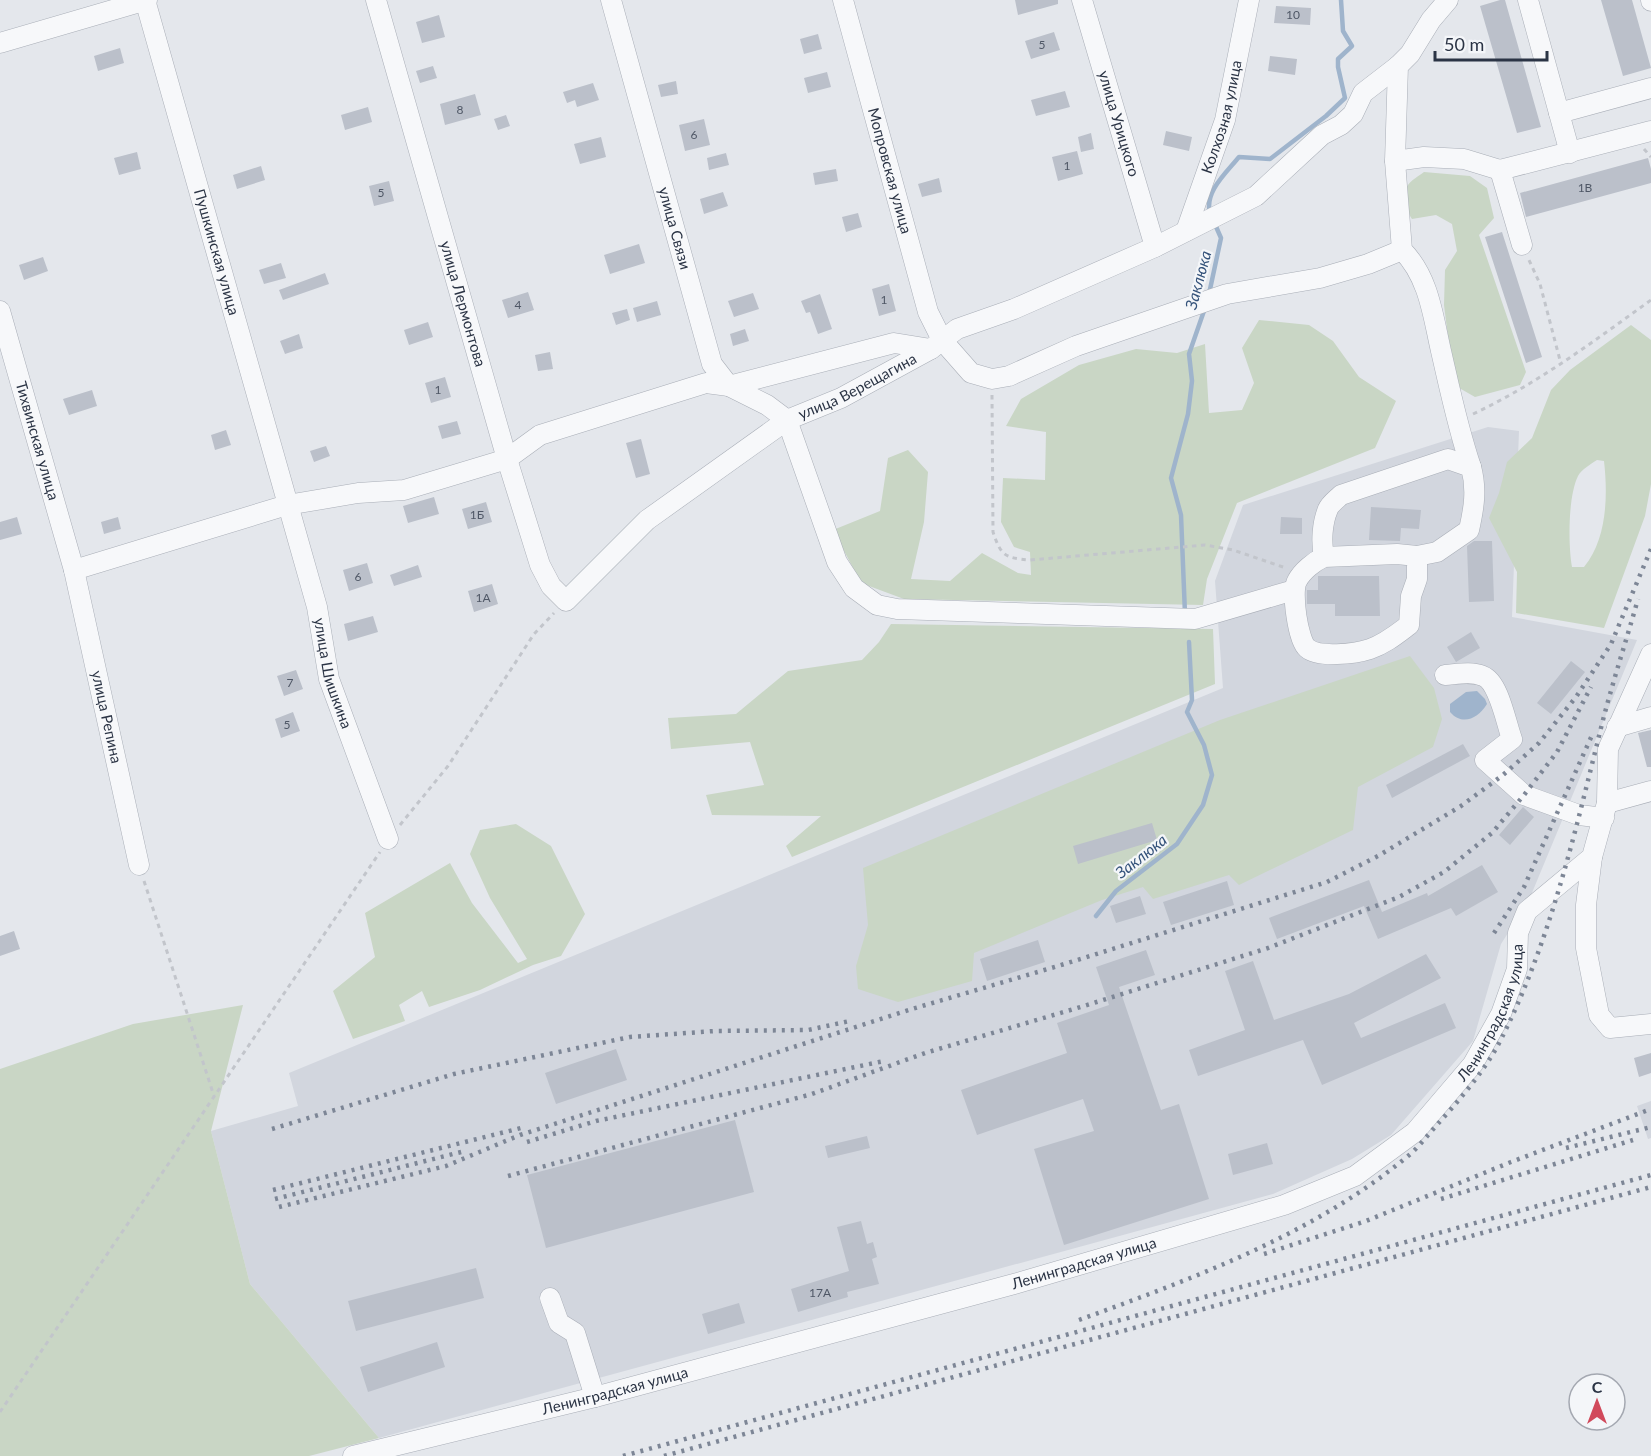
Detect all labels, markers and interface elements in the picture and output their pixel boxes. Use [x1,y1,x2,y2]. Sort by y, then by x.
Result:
house number: 10 [1286,7,1300,22]
scale bar [1435,24,1548,62]
text: 50 m [1444,33,1484,55]
house number: 5 [1039,37,1046,52]
street label: Колхозная улица [1197,58,1245,176]
street label: улица Урицкого [1095,68,1144,179]
house number: 8 [457,102,464,117]
street label: Мопровская улица [865,106,916,235]
house number: 6 [691,127,698,142]
house number: 1 [1064,158,1071,173]
house number: 1В [1578,180,1593,195]
house number: 5 [378,185,385,200]
street label: улица Связи [655,185,695,271]
street label: Пушкинская улица [191,187,244,317]
street label: улица Лермонтова [437,239,490,369]
water label: Заклюка [1180,249,1214,312]
house number: 1 [881,292,888,307]
house number: 4 [515,297,522,312]
street label: улица Верещагина [795,349,919,422]
street label: Тихвинская улица [13,379,64,502]
house number: 1 [435,382,442,397]
house number: 1Б [470,507,484,522]
house number: 6 [355,569,362,584]
house number: 1А [475,590,491,605]
street label: улица Шишкина [311,616,356,731]
street label: улица Репина [88,669,126,765]
house number: 7 [287,675,294,690]
house number: 5 [284,717,291,732]
water label: Заклюка [1110,830,1170,882]
street label: Ленинградская улица [1452,944,1526,1085]
street label: Ленинградская улица [1008,1233,1158,1293]
house number: 17А [809,1285,832,1300]
street label: Ленинградская улица [539,1362,690,1418]
north arrow [1567,1372,1627,1432]
text: С [1592,1377,1603,1396]

